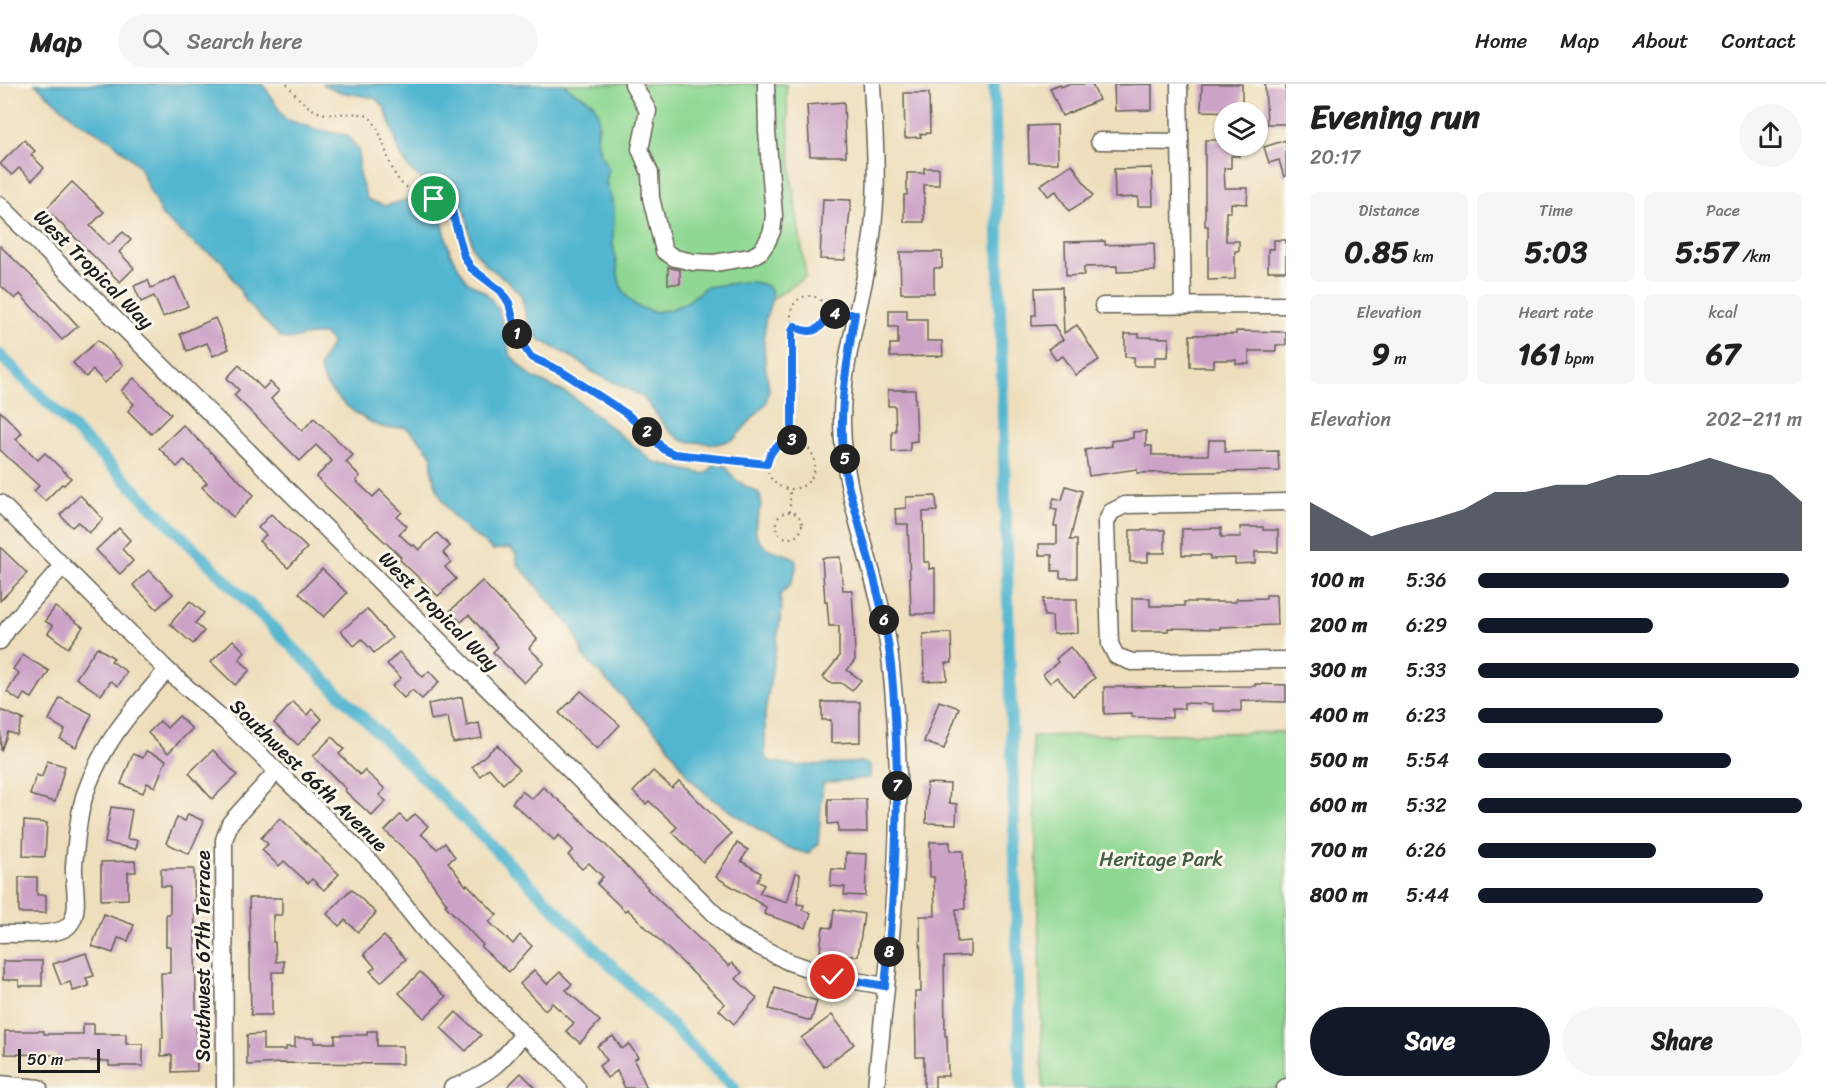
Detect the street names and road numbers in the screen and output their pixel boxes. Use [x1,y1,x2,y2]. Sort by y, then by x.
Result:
street label: West Tropical Way [25,201,163,339]
street label: West Tropical Way [370,543,508,681]
street label: Southwest 66th Avenue [221,690,396,861]
street label: Southwest 67th Terrace [186,850,221,1062]

